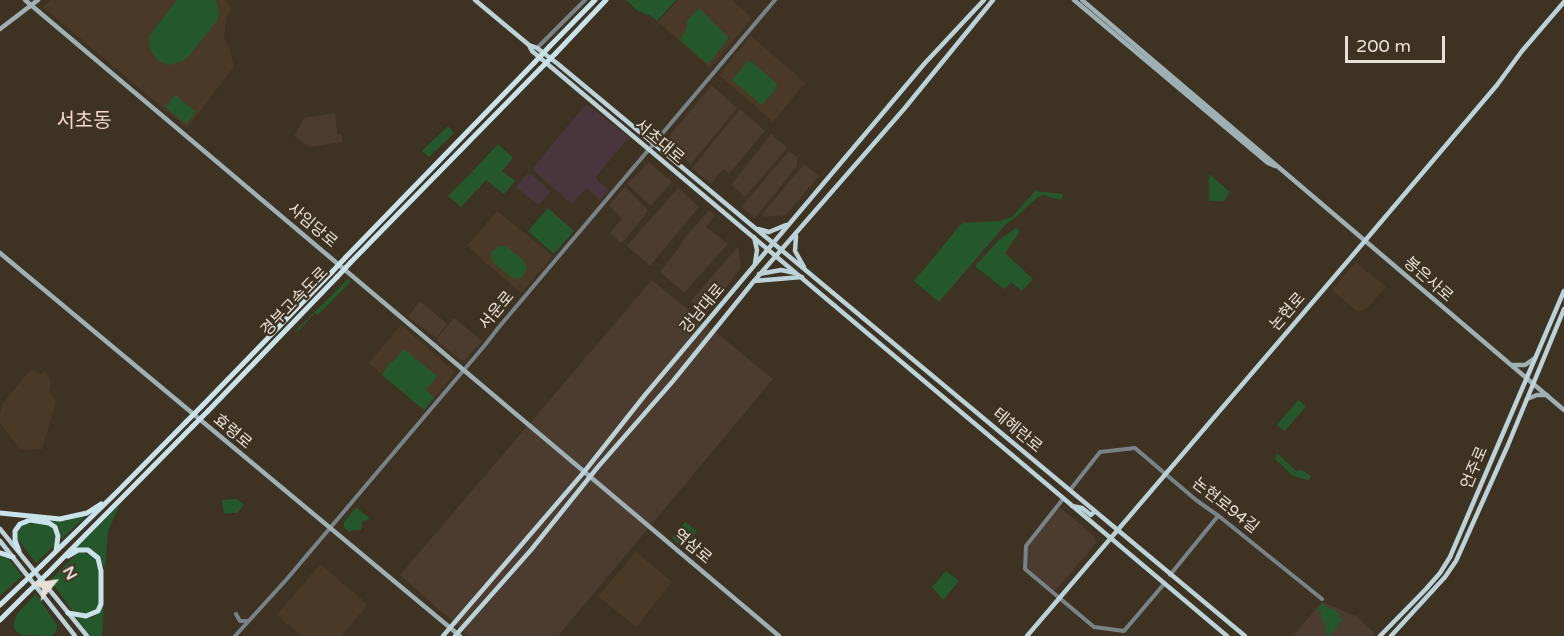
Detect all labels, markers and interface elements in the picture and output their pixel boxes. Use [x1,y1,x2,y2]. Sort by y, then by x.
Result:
scale bar [1348,24,1448,62]
text: 200 m [1356,35,1411,57]
district label: 서초동 [56,110,112,134]
street label: 서초대로 [630,116,688,168]
street label: 사임당로 [283,200,341,252]
street label: 봉은사로 [1399,253,1457,307]
street label: 경부고속도로 [257,264,333,340]
street label: 강남대로 [677,280,729,338]
street label: 서운로 [475,288,519,334]
street label: 논현로 [1266,289,1310,335]
street label: 테헤란로 [988,405,1046,457]
street label: 효령로 [209,410,255,454]
street label: 언주로 [1458,444,1492,492]
street label: 논현로94길 [1188,474,1262,538]
street label: 역삼로 [669,525,715,569]
north arrow [24,552,84,612]
text: N [58,563,82,584]

